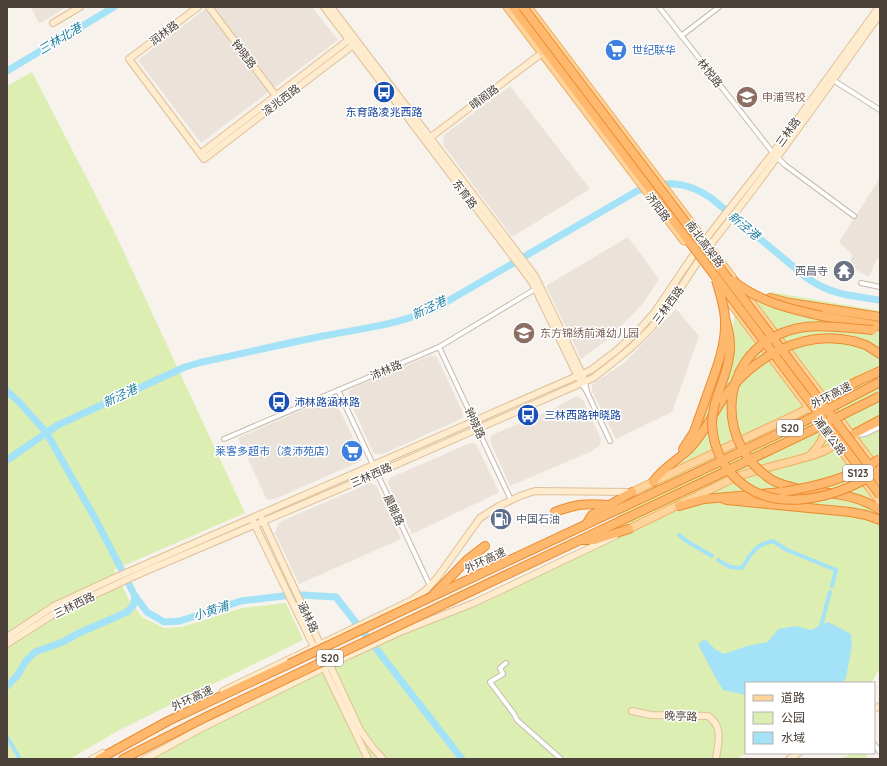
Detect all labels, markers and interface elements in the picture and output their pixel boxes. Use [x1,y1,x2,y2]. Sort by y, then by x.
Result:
street label: 润林路 [147,17,181,49]
water label: 三林北港 [35,19,86,57]
street label: 钟晓路 [228,37,260,71]
supermarket icon: 世纪联华 [603,37,629,63]
place label: 世纪联华 [632,43,676,57]
street label: 林悦路 [694,56,726,90]
bus stop icon: 东育路凌兆西路 [371,79,397,105]
street label: 凌兆西路 [259,81,303,119]
street label: 晴阁路 [467,81,501,113]
school or university icon: 申浦驾校 [734,84,760,110]
place label: 申浦驾校 [762,90,806,104]
place label: 东育路凌兆西路 [346,105,423,119]
street label: 三林路 [773,115,803,149]
street label: 东育路 [449,177,481,211]
street label: 济阳路 [642,190,674,224]
water label: 新泾港 [726,208,765,244]
street label: 南北高架路 [683,218,727,270]
temple icon: 西昌寺 [831,258,857,284]
place label: 西昌寺 [795,264,828,278]
street label: 三林西路 [649,283,687,327]
water label: 新泾港 [409,292,450,322]
school or university icon: 东方锦绣前滩幼儿园 [511,320,537,346]
place label: 东方锦绣前滩幼儿园 [540,326,639,340]
street label: 沛林路 [368,357,404,383]
street label: 外环高速 [808,379,854,411]
water label: 新泾港 [100,380,141,410]
bus stop icon: 沛林路涵林路 [266,389,292,415]
place label: 沛林路涵林路 [294,395,360,409]
bus stop icon: 三林西路钟晓路 [515,402,541,428]
street label: 钟晓路 [462,405,488,441]
place label: 三林西路钟晓路 [544,408,621,422]
street label: 浦星公路 [811,414,849,458]
road number: S20 [777,420,803,436]
supermarket icon: 莱客多超市（凌沛苑店） [339,438,365,464]
place label: 莱客多超市（凌沛苑店） [215,444,336,458]
street label: 三林西路 [348,460,394,490]
road number: S123 [843,465,873,481]
street label: 晨眺路 [381,492,407,528]
fuel station icon: 中国石油 [488,506,514,532]
place label: 中国石油 [516,512,560,526]
street label: 外环高速 [462,544,508,576]
street label: 三林西路 [51,589,97,621]
water label: 小黄浦 [191,597,232,623]
street label: 涵林路 [294,599,322,635]
road number: S20 [317,650,343,666]
street label: 外环高速 [169,682,215,714]
legend [745,682,875,754]
text: 道路 [781,690,805,705]
street label: 晚亭路 [664,708,698,724]
text: 公园 [781,710,805,725]
text: 水域 [781,730,805,745]

